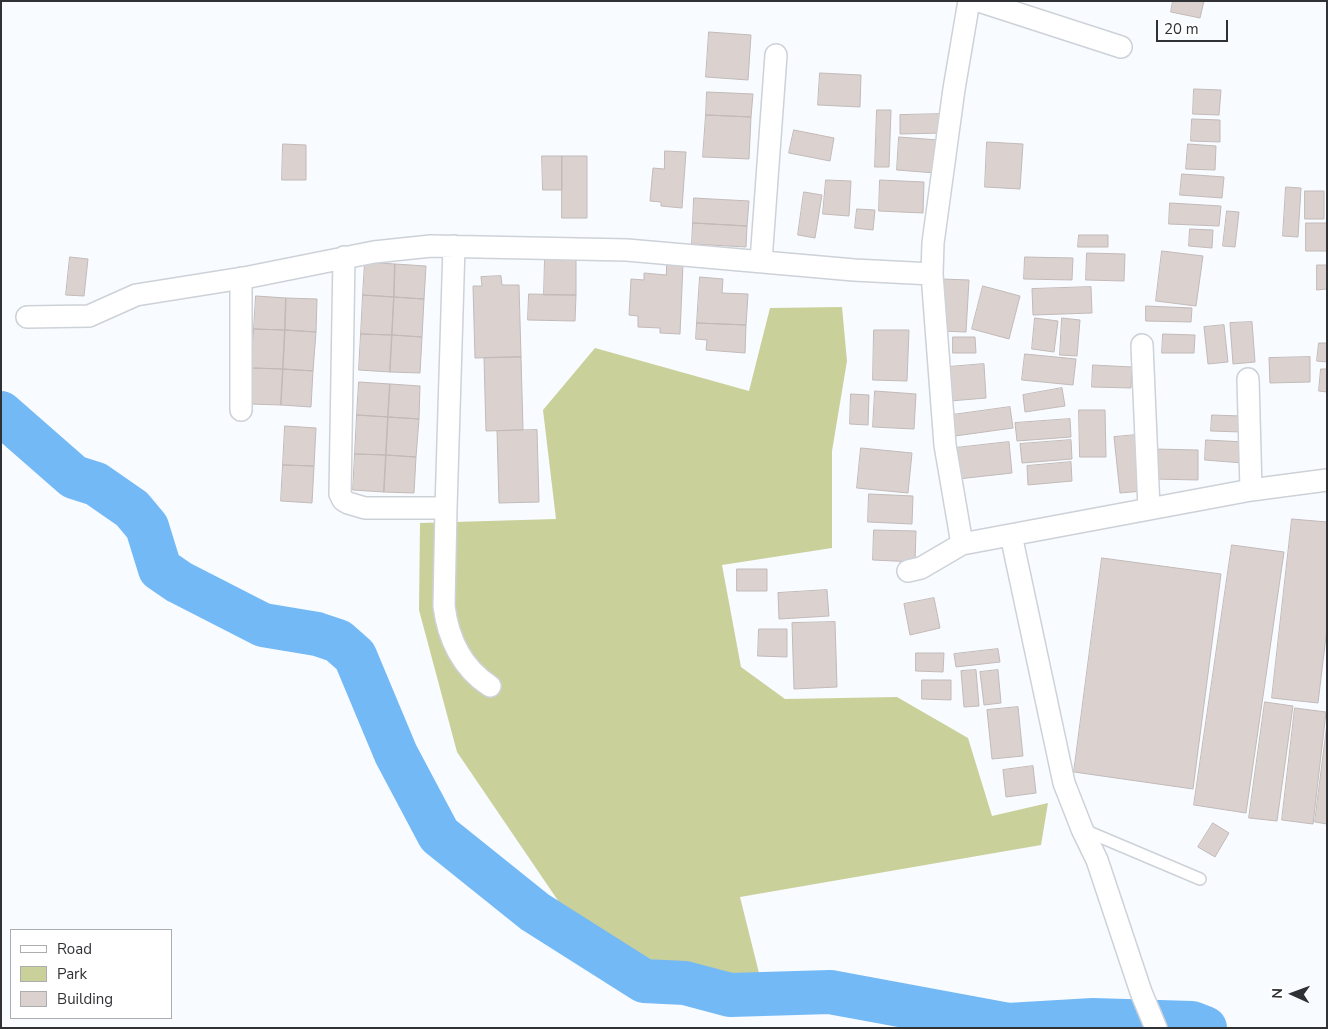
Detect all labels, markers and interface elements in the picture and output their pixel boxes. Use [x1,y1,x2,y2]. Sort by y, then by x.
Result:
scale bar [1158,10,1230,42]
text: 20 m [1164,19,1199,39]
legend [10,929,172,1019]
text: Road [57,939,92,959]
text: Park [57,964,87,984]
north arrow [1268,969,1318,1019]
text: N [1268,988,1287,999]
text: Building [57,989,113,1009]

